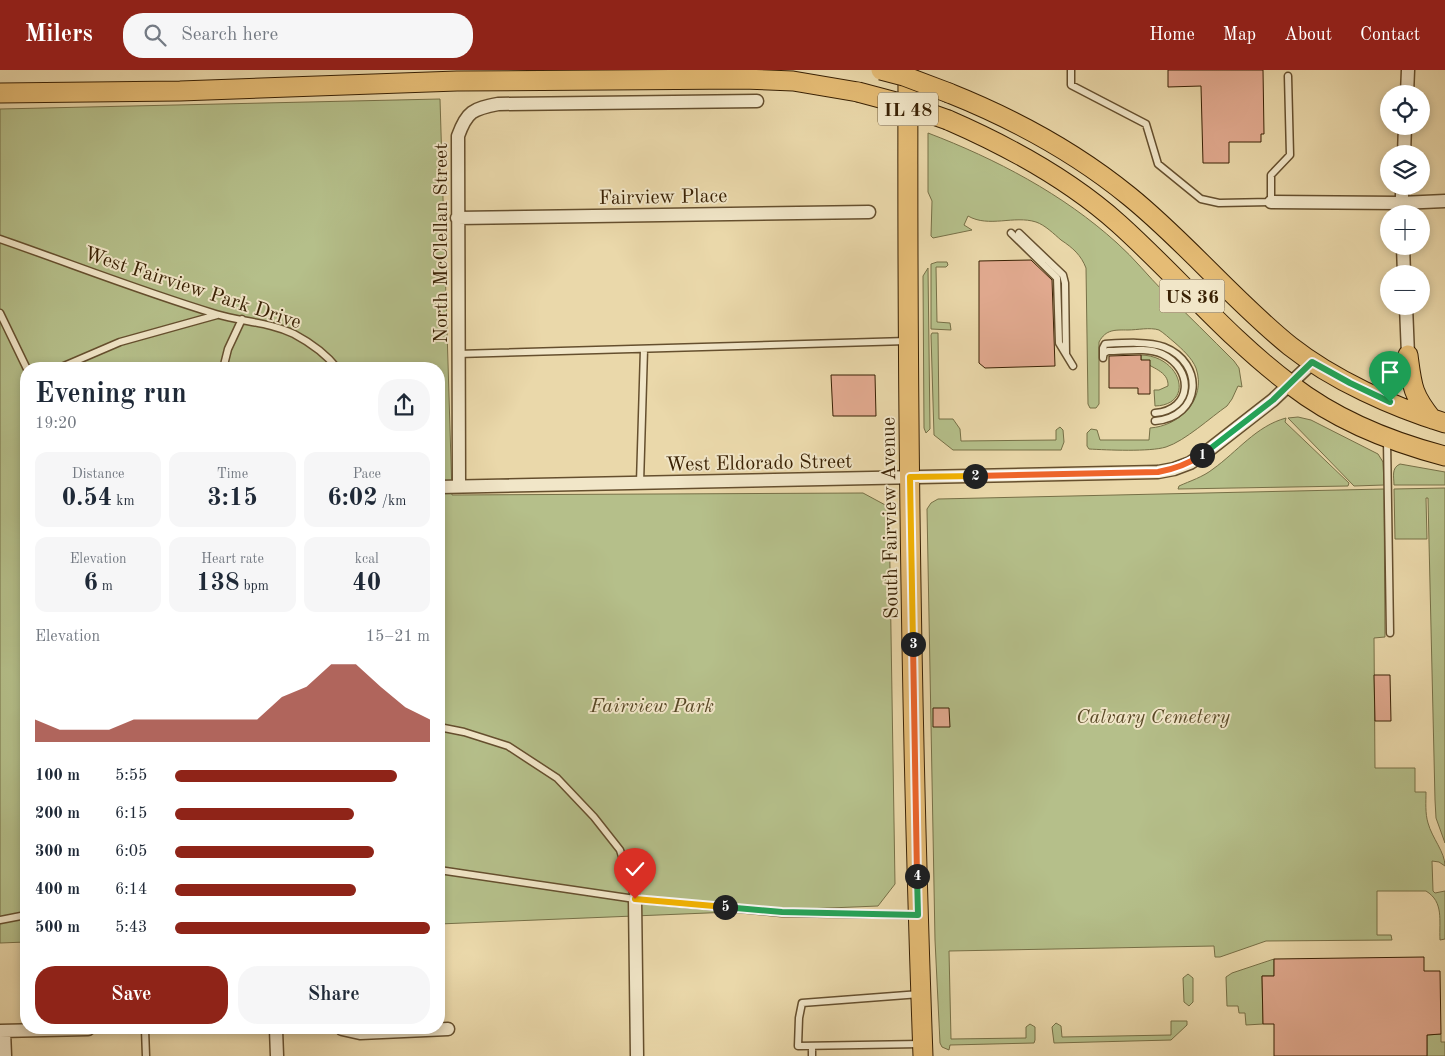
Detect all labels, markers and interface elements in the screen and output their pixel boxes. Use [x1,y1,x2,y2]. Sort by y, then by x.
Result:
search box [123,13,473,58]
icon: search [141,21,169,49]
text: Milers [25,23,93,47]
text: Search here [181,26,278,45]
text: Home [1149,26,1195,44]
text: Map [1223,26,1256,44]
text: About [1284,26,1332,44]
text: Contact [1360,26,1420,44]
map controls [1380,85,1430,315]
button: locate [1380,85,1430,135]
road number: IL 48 [878,92,938,126]
street label: North McClellan Street [432,143,452,343]
button: layers [1380,145,1430,195]
street label: Fairview Place [598,187,728,209]
button: + [1380,205,1430,255]
street label: West Fairview Park Drive [81,244,303,333]
button: − [1380,265,1430,315]
road number: US 36 [1160,280,1224,312]
pin [1369,351,1411,402]
icon: arrive [1376,358,1404,386]
button: share [378,379,430,431]
text: Evening run [35,381,187,409]
text: 19:20 [35,416,77,432]
street label: South Fairview Avenue [879,417,903,619]
pin: 1 [1190,442,1214,468]
text: 1 [1198,448,1207,462]
street label: West Eldorado Street [666,452,852,476]
pin: 2 [962,464,988,488]
text: Distance [72,467,125,481]
text: Time [217,467,248,481]
text: Pace [353,467,381,481]
text: 2 [971,469,980,483]
text: 0.54 [62,486,112,511]
text: 3:15 [207,486,258,511]
text: 6:02 [327,486,378,511]
text: km [112,494,135,508]
text: /km [378,494,406,508]
text: Elevation [70,552,127,566]
text: Heart rate [201,552,264,566]
text: kcal [355,552,379,566]
text: 6 [83,571,98,596]
text: 138 [196,571,240,596]
text: 40 [352,571,381,596]
text: m [98,579,113,593]
text: bpm [240,579,269,593]
text: Elevation [35,629,100,645]
text: 15–21 m [366,629,430,645]
pin: 3 [900,632,926,656]
text: 3 [909,637,918,651]
park label: Fairview Park [589,697,714,717]
park label: Calvary Cemetery [1076,708,1231,728]
text: 100 m [35,768,80,784]
text: 5:55 [115,768,147,784]
text: 200 m [35,806,80,822]
text: 6:15 [115,806,147,822]
text: 300 m [35,844,80,860]
text: 6:05 [115,844,147,860]
pin [614,848,656,899]
icon: check [621,855,649,883]
pin: 4 [904,864,930,888]
text: 4 [913,869,922,883]
text: 400 m [35,882,80,898]
text: 6:14 [115,882,147,898]
pin: 5 [712,894,738,920]
text: 5 [721,900,730,914]
text: 500 m [35,920,80,936]
text: 5:43 [115,920,147,936]
button: Save [35,966,228,1024]
button: Share [238,966,430,1024]

